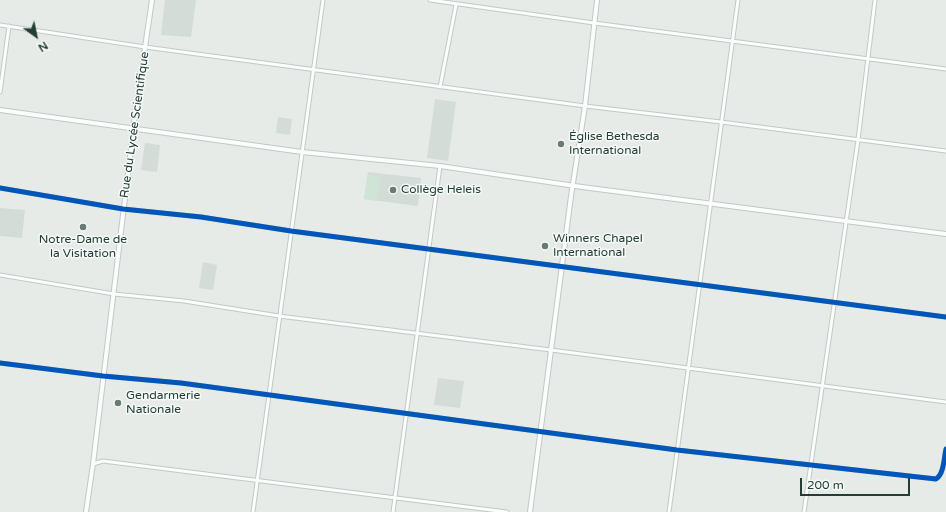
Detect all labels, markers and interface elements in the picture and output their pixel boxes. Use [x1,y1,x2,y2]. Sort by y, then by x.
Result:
north arrow [16,16,56,56]
text: N [36,39,50,54]
street label: Rue du Lycée Scientifique [118,51,152,199]
place label: Église Bethesda International [569,130,660,158]
marker: Église Bethesda International [556,139,566,149]
place label: Collège Heleis [401,183,481,197]
marker: Collège Heleis [388,185,398,195]
marker: Notre-Dame de la Visitation [78,222,88,232]
place label: Winners Chapel International [553,232,643,260]
place label: Notre-Dame de la Visitation [39,233,127,261]
marker: Winners Chapel International [540,241,550,251]
place label: Gendarmerie Nationale [126,389,200,417]
marker: Gendarmerie Nationale [113,398,123,408]
scale bar [802,470,912,496]
text: 200 m [807,478,844,492]

